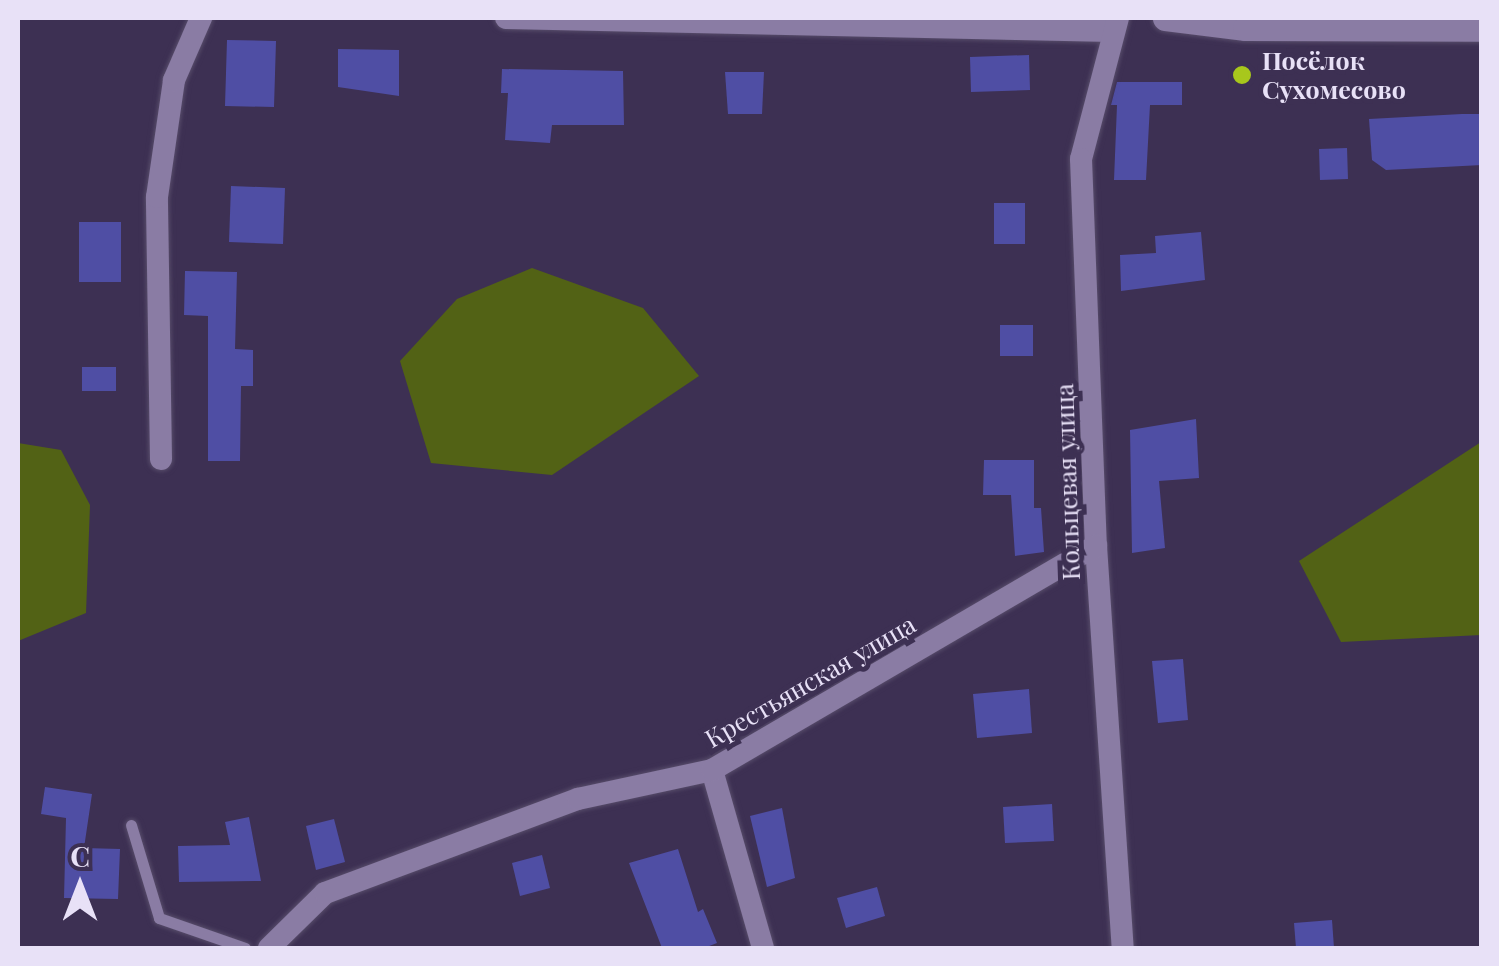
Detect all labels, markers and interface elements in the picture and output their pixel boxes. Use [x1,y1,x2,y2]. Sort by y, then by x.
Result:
place label: Посёлок Сухомесово [1262,46,1406,105]
marker: Посёлок Сухомесово [1231,64,1253,86]
street label: Кольцевая улица [1049,383,1085,581]
street label: Крестьянская улица [700,609,920,753]
north arrow [30,836,130,936]
text: С [70,837,90,874]

